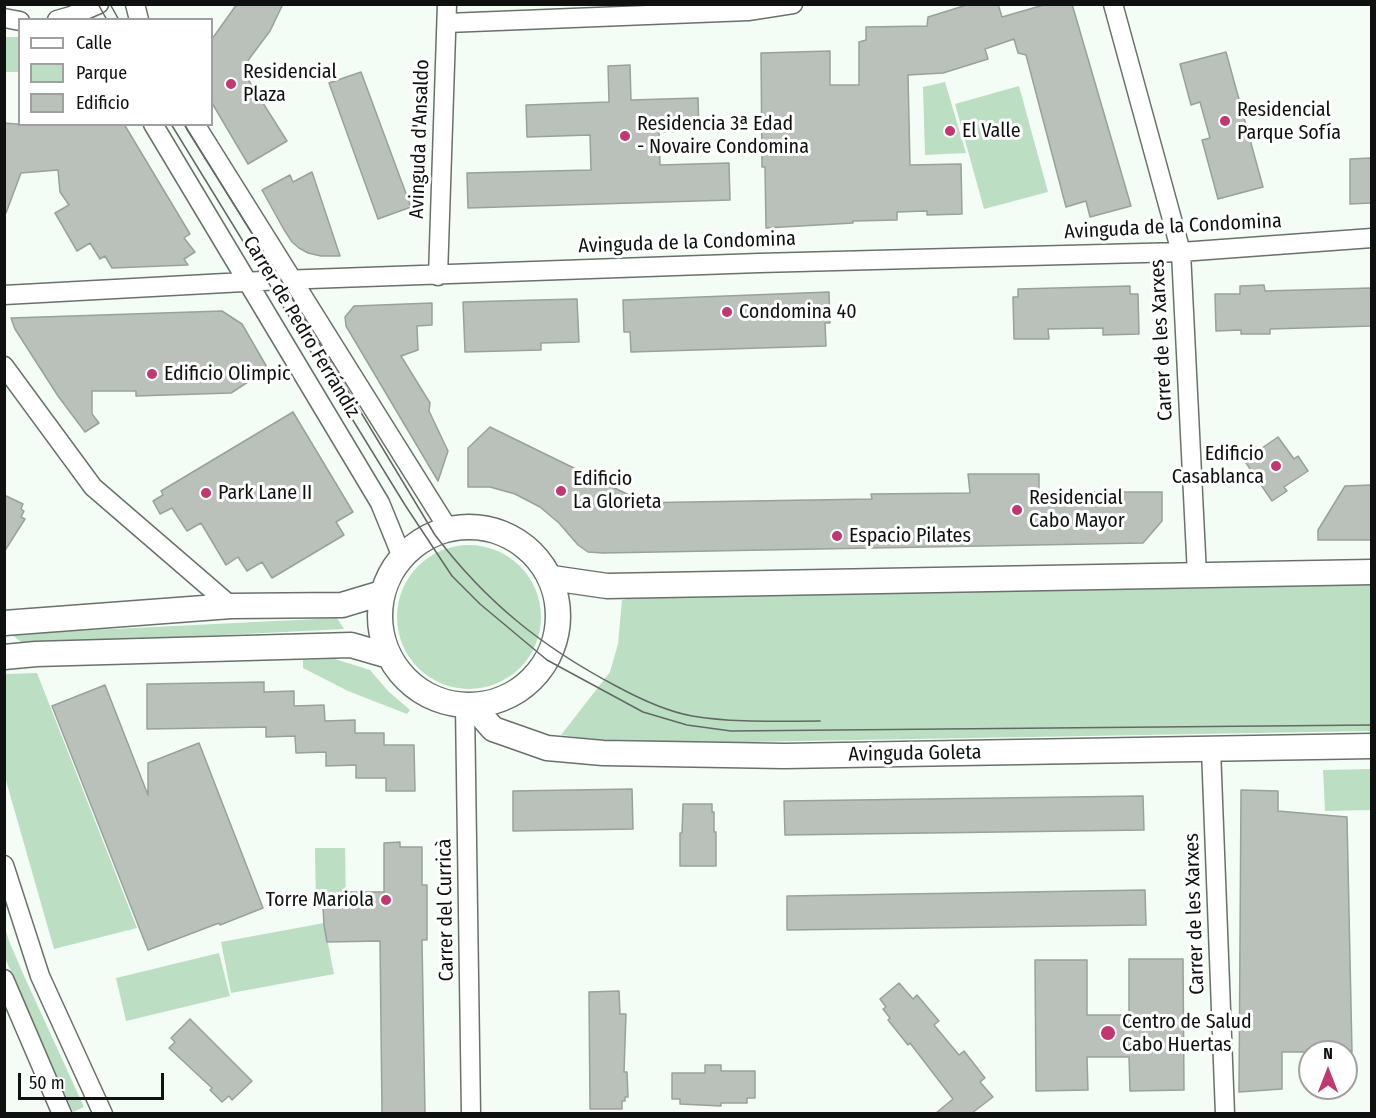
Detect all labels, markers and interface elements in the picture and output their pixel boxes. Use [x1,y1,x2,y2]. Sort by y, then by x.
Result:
legend [18,18,213,126]
text: Calle [76,32,112,54]
street label: Avinguda d'Ansaldo [405,59,435,219]
place label: Residencial Plaza [243,60,337,107]
text: Parque [76,62,127,84]
marker: Residencial Plaza [224,77,238,91]
text: Edificio [76,92,129,114]
place label: Residencial Parque Sofía [1237,98,1341,145]
place label: Residencia 3ª Edad - Novaire Condomina [637,112,809,159]
marker: Residencial Parque Sofía [1218,114,1232,128]
place label: El Valle [962,119,1021,143]
marker: El Valle [943,124,957,138]
marker: Residencia 3ª Edad - Novaire Condomina [618,129,632,143]
street label: Avinguda de la Condomina [1064,209,1282,245]
street label: Avinguda de la Condomina [578,227,796,259]
street label: Carrer de Pedro Ferrándiz [237,232,365,422]
street label: Carrer de les Xarxes [1146,259,1178,421]
place label: Condomina 40 [739,300,857,324]
marker: Condomina 40 [720,305,734,319]
place label: Edificio Olimpic [164,362,291,386]
marker: Edificio Olimpic [145,367,159,381]
place label: Edificio Casablanca [1172,442,1264,489]
marker: Edificio Casablanca [1269,459,1283,473]
place label: Edificio La Glorieta [573,467,661,514]
place label: Park Lane II [218,481,312,505]
marker: Edificio La Glorieta [554,484,568,498]
marker: Park Lane II [199,486,213,500]
place label: Residencial Cabo Mayor [1029,486,1125,533]
marker: Residencial Cabo Mayor [1010,503,1024,517]
place label: Espacio Pilates [849,524,971,548]
marker: Espacio Pilates [830,529,844,543]
street label: Avinguda Goleta [848,741,982,767]
street label: Carrer de les Xarxes [1180,833,1210,995]
street label: Carrer del Curricà [433,838,459,982]
place label: Torre Mariola [266,888,374,912]
marker: Torre Mariola [379,893,393,907]
place label: Centro de Salud Cabo Huertas [1122,1010,1252,1057]
marker: Centro de Salud Cabo Huertas [1099,1024,1117,1042]
north arrow [1298,1040,1358,1100]
text: N [1323,1044,1333,1063]
scale bar [21,1061,166,1099]
text: 50 m [29,1072,65,1094]

